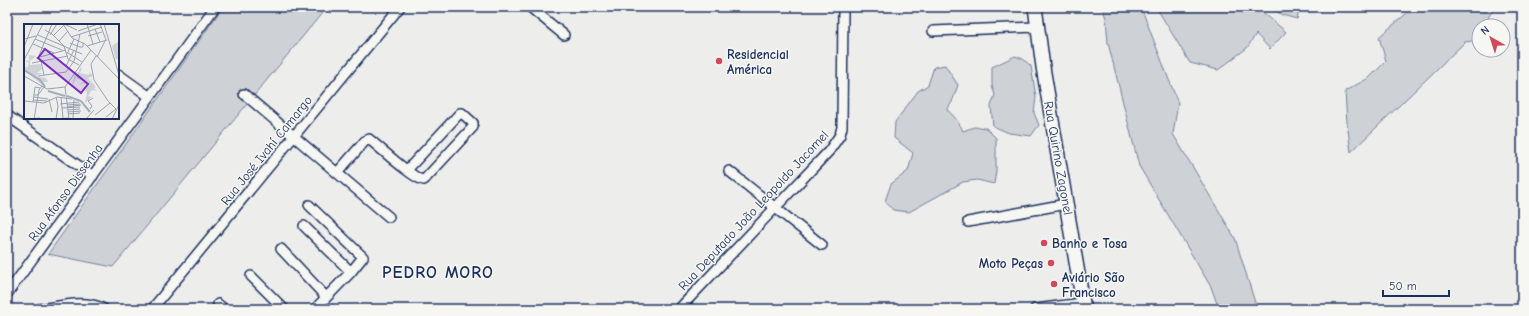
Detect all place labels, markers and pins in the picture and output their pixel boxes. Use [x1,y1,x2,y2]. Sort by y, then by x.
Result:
place label: Residencial América [727,47,789,77]
marker: Residencial América [714,56,724,66]
place label: Banho e Tosa [1052,236,1127,251]
marker: Banho e Tosa [1039,238,1049,248]
place label: Moto Peças [979,256,1043,271]
marker: Moto Peças [1046,258,1056,268]
place label: Aviário São Francisco [1062,270,1125,300]
marker: Aviário São Francisco [1049,279,1059,289]

